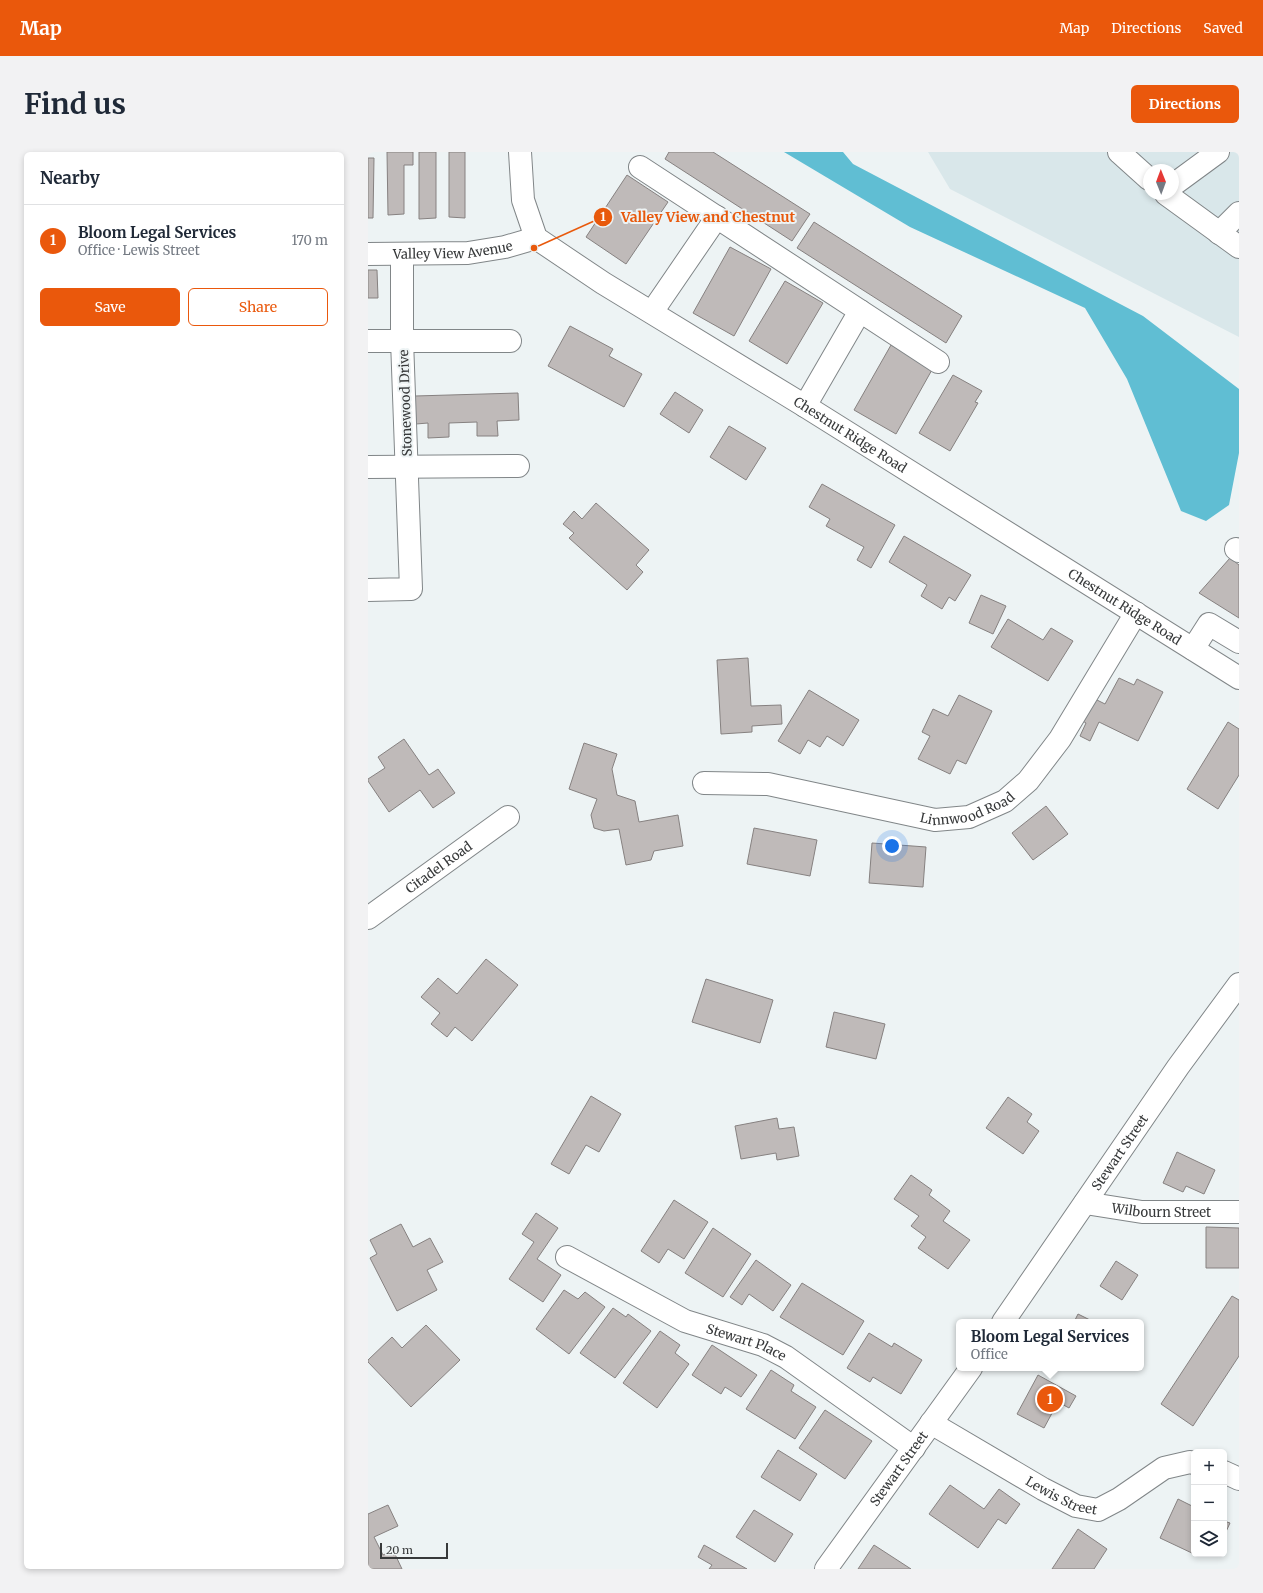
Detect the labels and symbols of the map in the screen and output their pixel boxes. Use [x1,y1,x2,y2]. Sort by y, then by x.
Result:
north arrow [1143,164,1179,200]
callout: Valley View and Chestnut [593,204,803,230]
text: Valley View and Chestnut [620,208,795,226]
text: 1 [600,209,606,224]
street label: Valley View Avenue [392,237,515,263]
street label: Stonewood Drive [395,349,416,457]
street label: Chestnut Ridge Road [790,393,910,477]
street label: Chestnut Ridge Road [1065,565,1185,649]
street label: Linnwood Road [918,788,1018,829]
your location [882,836,902,856]
street label: Citadel Road [402,838,476,897]
street label: Stewart Street [1088,1111,1152,1194]
street label: Wilbourn Street [1109,1199,1211,1221]
street label: Stewart Place [704,1320,789,1365]
pin: 1 [1037,1384,1063,1414]
street label: Stewart Street [866,1428,932,1510]
street label: Lewis Street [1022,1473,1099,1519]
scale bar [380,1541,448,1560]

